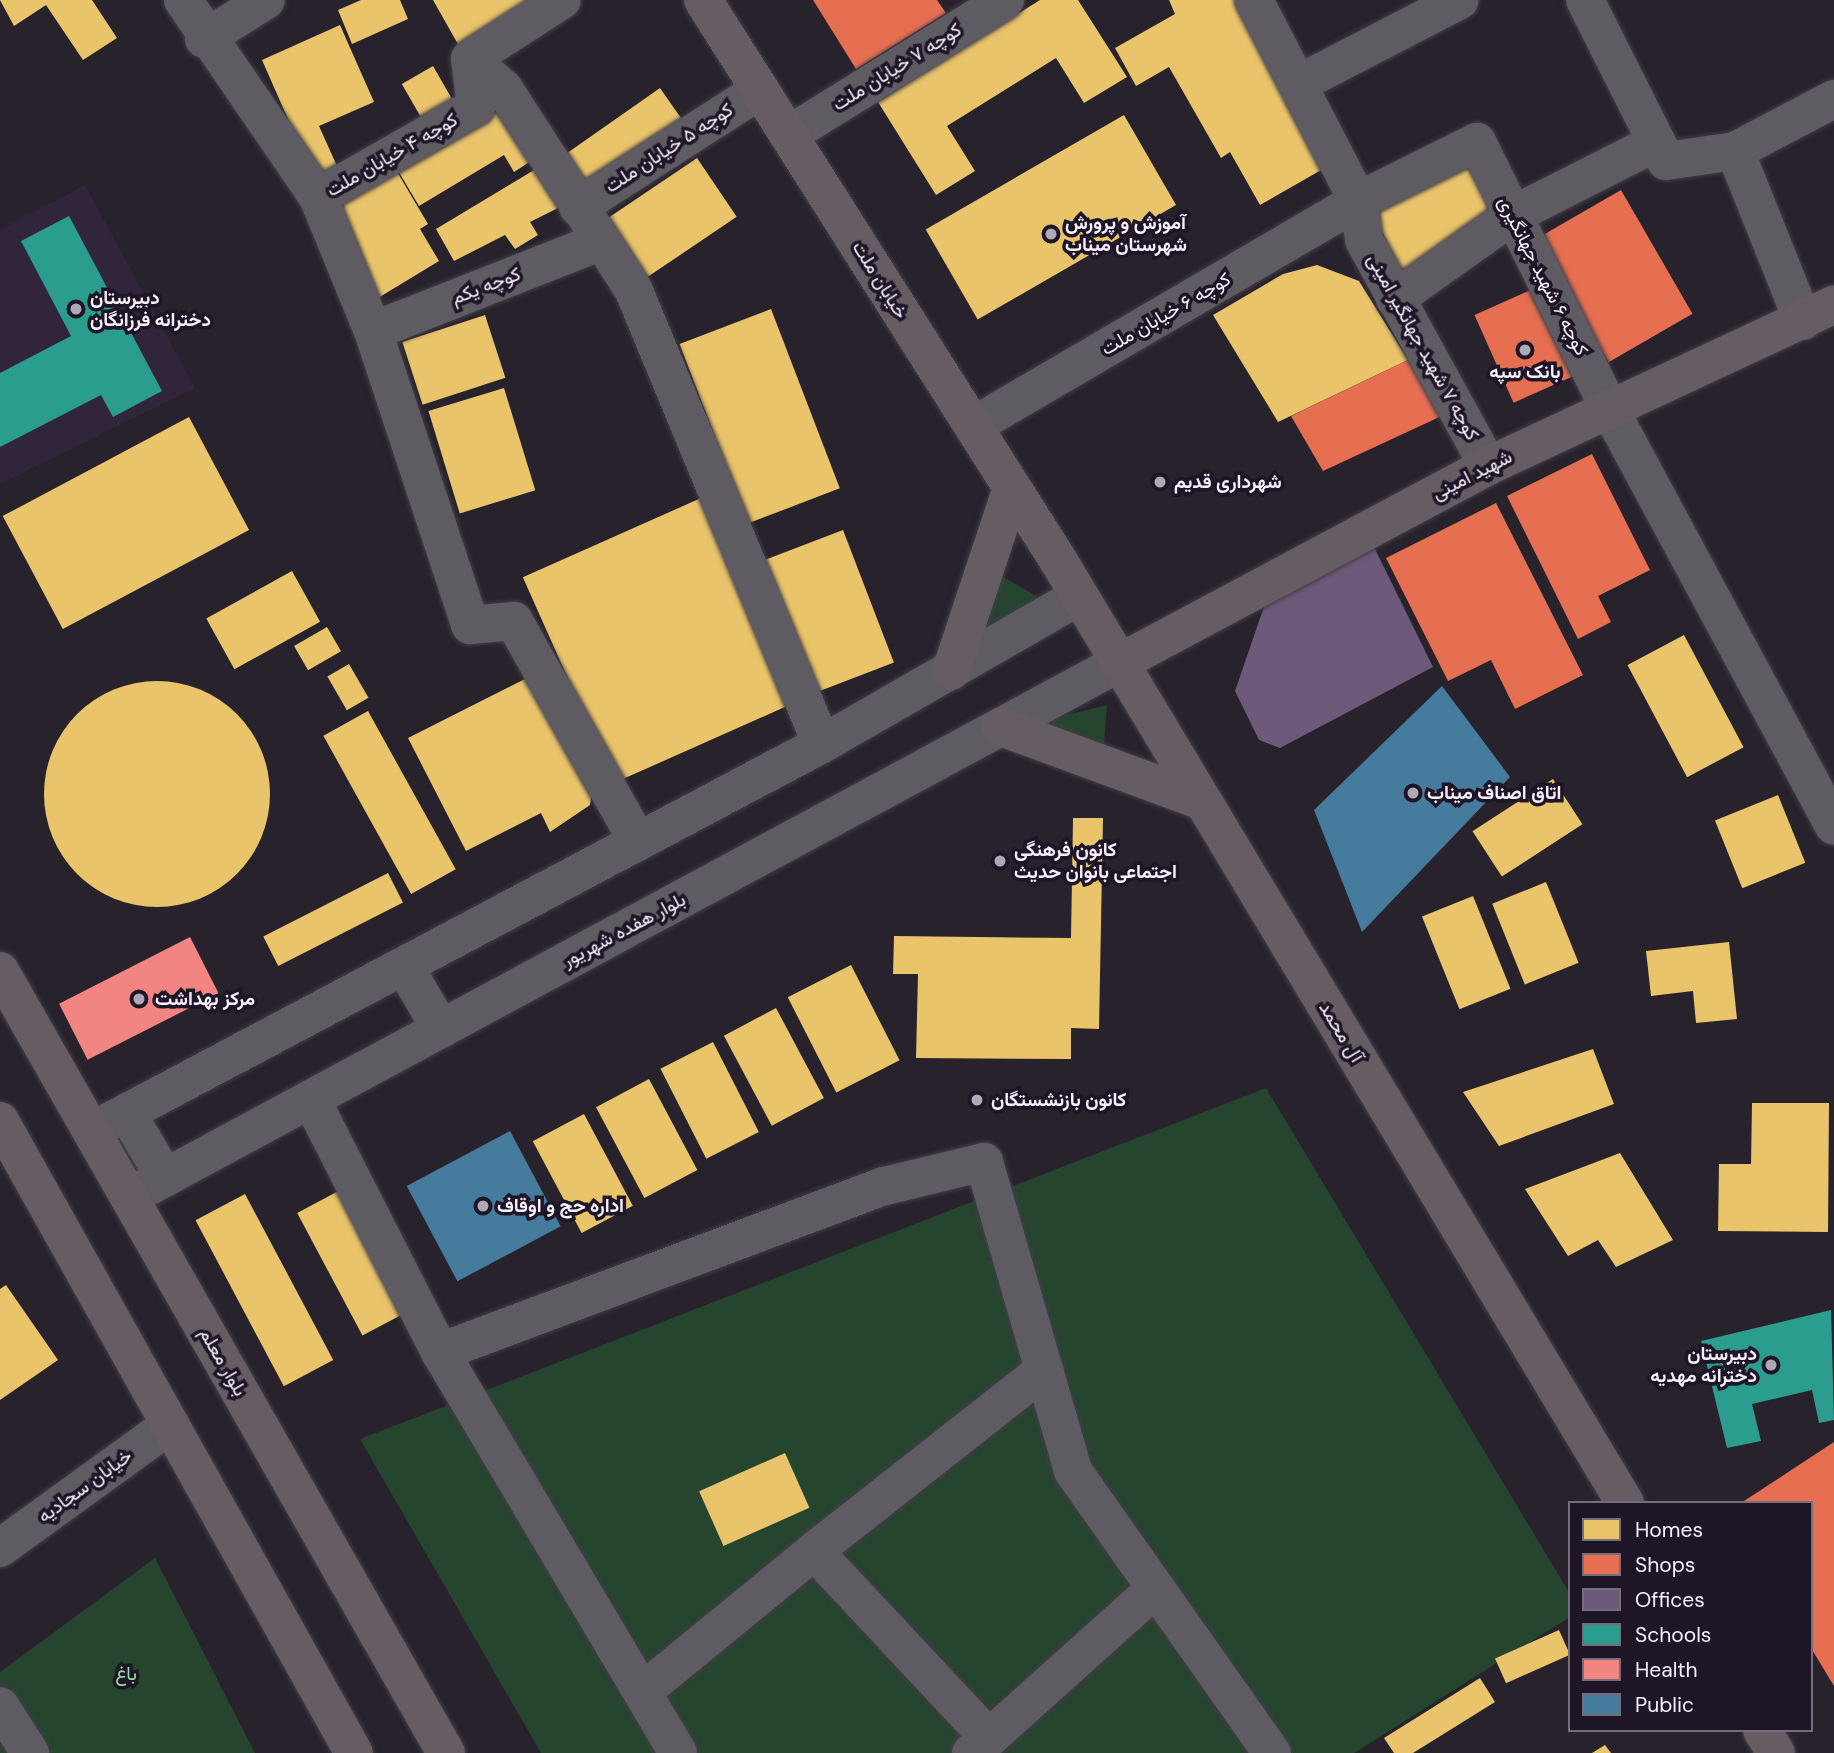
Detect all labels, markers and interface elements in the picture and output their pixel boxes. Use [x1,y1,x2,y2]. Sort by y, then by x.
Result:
street label: کوچه ۷ خیابان ملت [828,18,966,116]
street label: کوچه ۵ خیابان ملت [601,98,737,198]
street label: کوچه ۴ خیابان ملت [323,108,461,202]
street label: کوچه ۶ شهید جهانگیری [1493,192,1593,360]
place label: آموزش و پرورش شهرستان میناب [1065,212,1187,256]
marker: آموزش و پرورش شهرستان میناب [1043,226,1059,242]
street label: خیابان ملت [847,237,913,323]
street label: کوچه ۷ شهید جهانگیر امینی [1362,250,1484,444]
street label: کوچه یکم [448,262,524,310]
street label: کوچه ۶ خیابان ملت [1097,268,1235,360]
place label: دبیرستان دخترانه فرزانگان [90,287,211,331]
marker: دبیرستان دخترانه فرزانگان [68,301,84,317]
marker: بانک سپه [1517,342,1533,358]
place label: بانک سپه [1489,361,1561,383]
street label: شهید امینی [1428,445,1516,505]
place label: شهرداری قدیم [1174,471,1282,493]
marker: شهرداری قدیم [1152,474,1168,490]
place label: اتاق اصناف میناب [1427,782,1561,804]
marker: اتاق اصناف میناب [1405,785,1421,801]
place label: کانون فرهنگی اجتماعی بانوان حدیث [1014,839,1177,883]
marker: کانون فرهنگی اجتماعی بانوان حدیث [992,853,1008,869]
street label: بلوار هفده شهریور [558,888,690,972]
place label: مرکز بهداشت [155,988,255,1010]
marker: مرکز بهداشت [129,989,149,1009]
street label: آل محمد [1314,997,1368,1067]
place label: کانون بازنشستگان [991,1089,1126,1111]
marker: کانون بازنشستگان [969,1092,985,1108]
place label: اداره حج و اوقاف [497,1195,624,1217]
marker: اداره حج و اوقاف [475,1198,491,1214]
street label: بلوار معلم [194,1324,252,1400]
place label: دبیرستان دخترانه مهدیه [1650,1343,1757,1387]
marker: دبیرستان دخترانه مهدیه [1763,1357,1779,1373]
street label: خیابان سجادیه [33,1444,137,1528]
legend [1568,1501,1813,1732]
text: Homes [1635,1516,1703,1544]
text: Shops [1635,1551,1695,1579]
text: Offices [1635,1586,1705,1614]
text: Schools [1635,1621,1711,1649]
text: Health [1635,1656,1698,1684]
park label: باغ [115,1663,137,1685]
text: Public [1635,1691,1694,1719]

